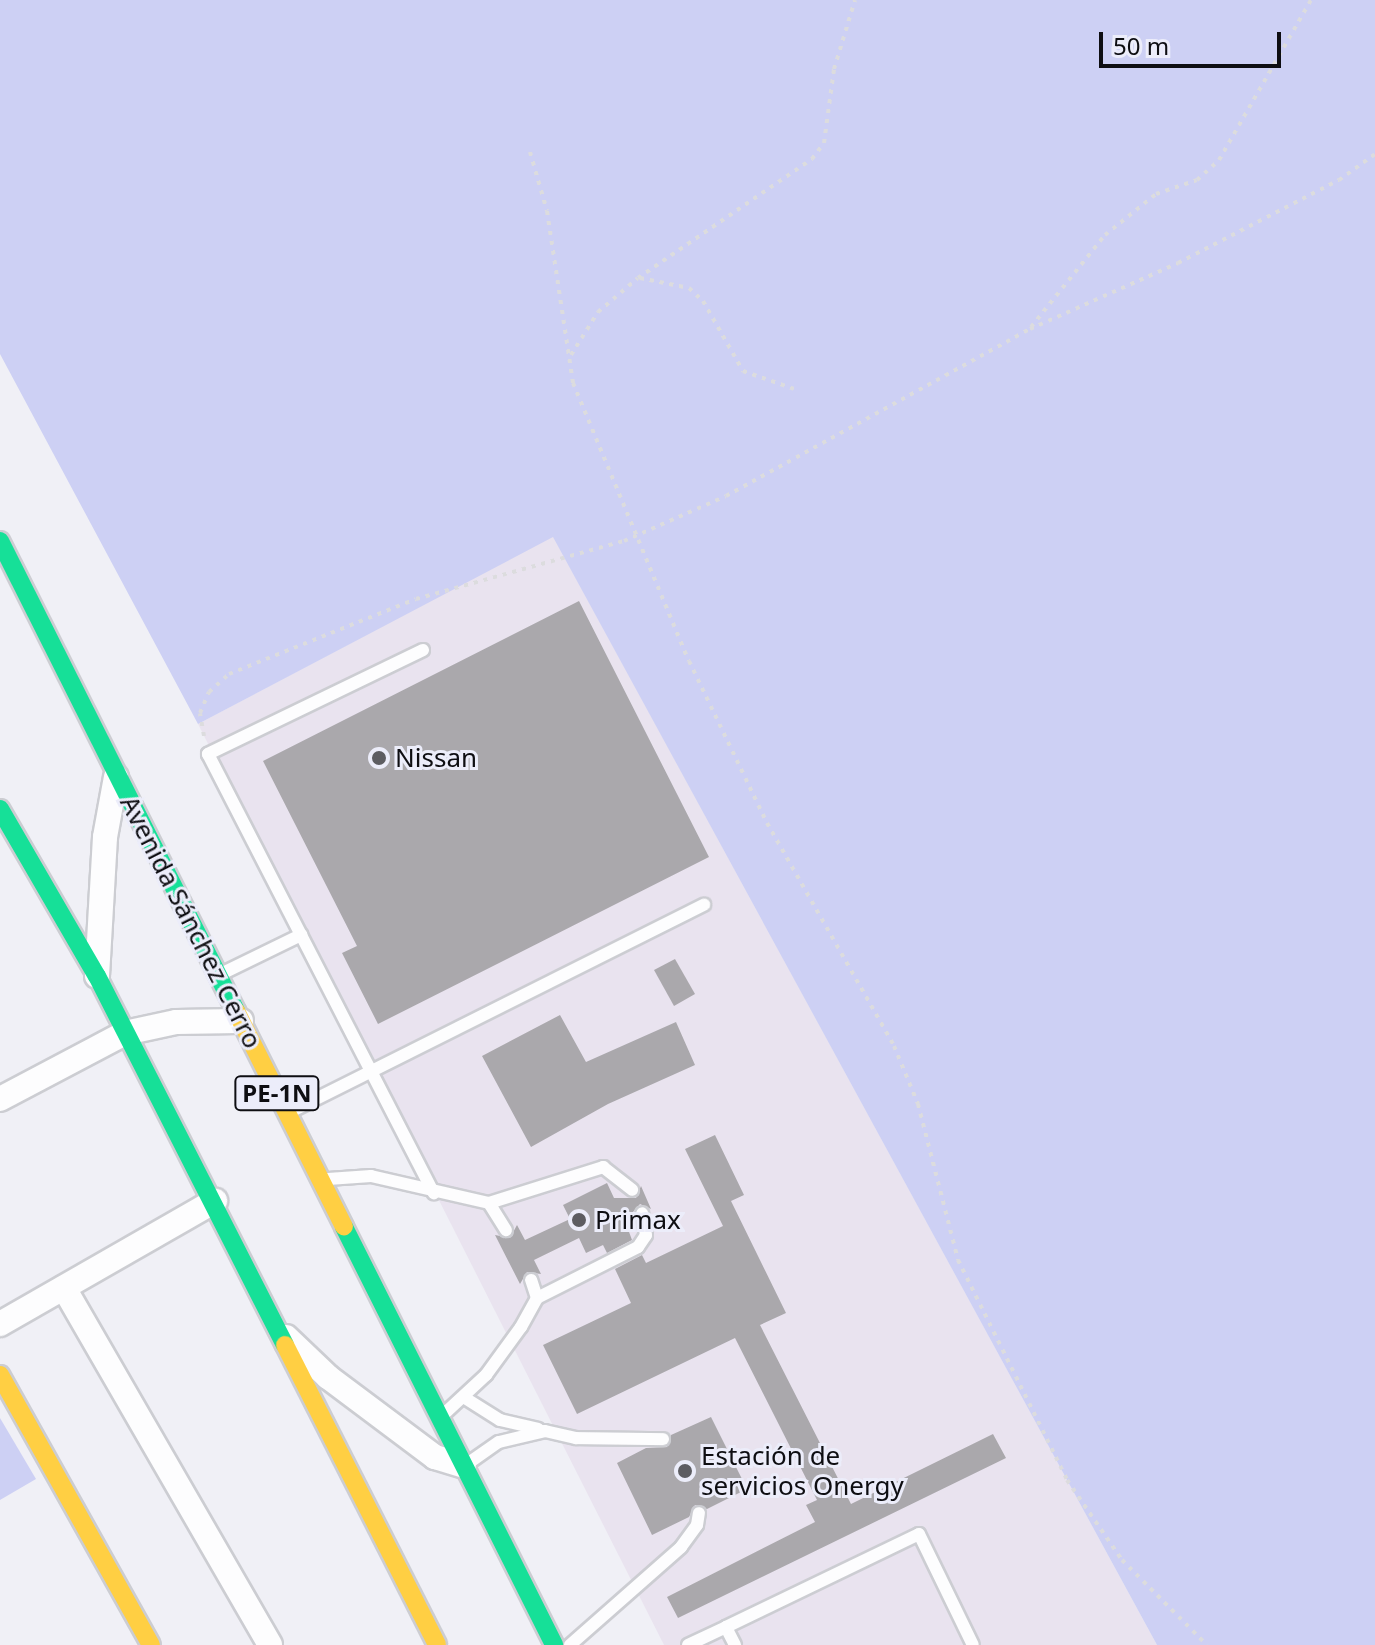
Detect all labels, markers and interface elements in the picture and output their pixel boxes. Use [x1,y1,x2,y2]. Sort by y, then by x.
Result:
scale bar [1103,16,1285,66]
text: 50 m [1113,29,1169,62]
place label: Nissan [395,742,477,774]
marker: Nissan [370,749,388,767]
street label: Avenida Sánchez Cerro [114,791,268,1053]
road number: PE-1N [233,1073,321,1113]
place label: Primax [595,1204,681,1236]
marker: Primax [570,1211,588,1229]
place label: Estación de servicios Onergy [701,1440,904,1502]
marker: Estación de servicios Onergy [676,1462,694,1480]

